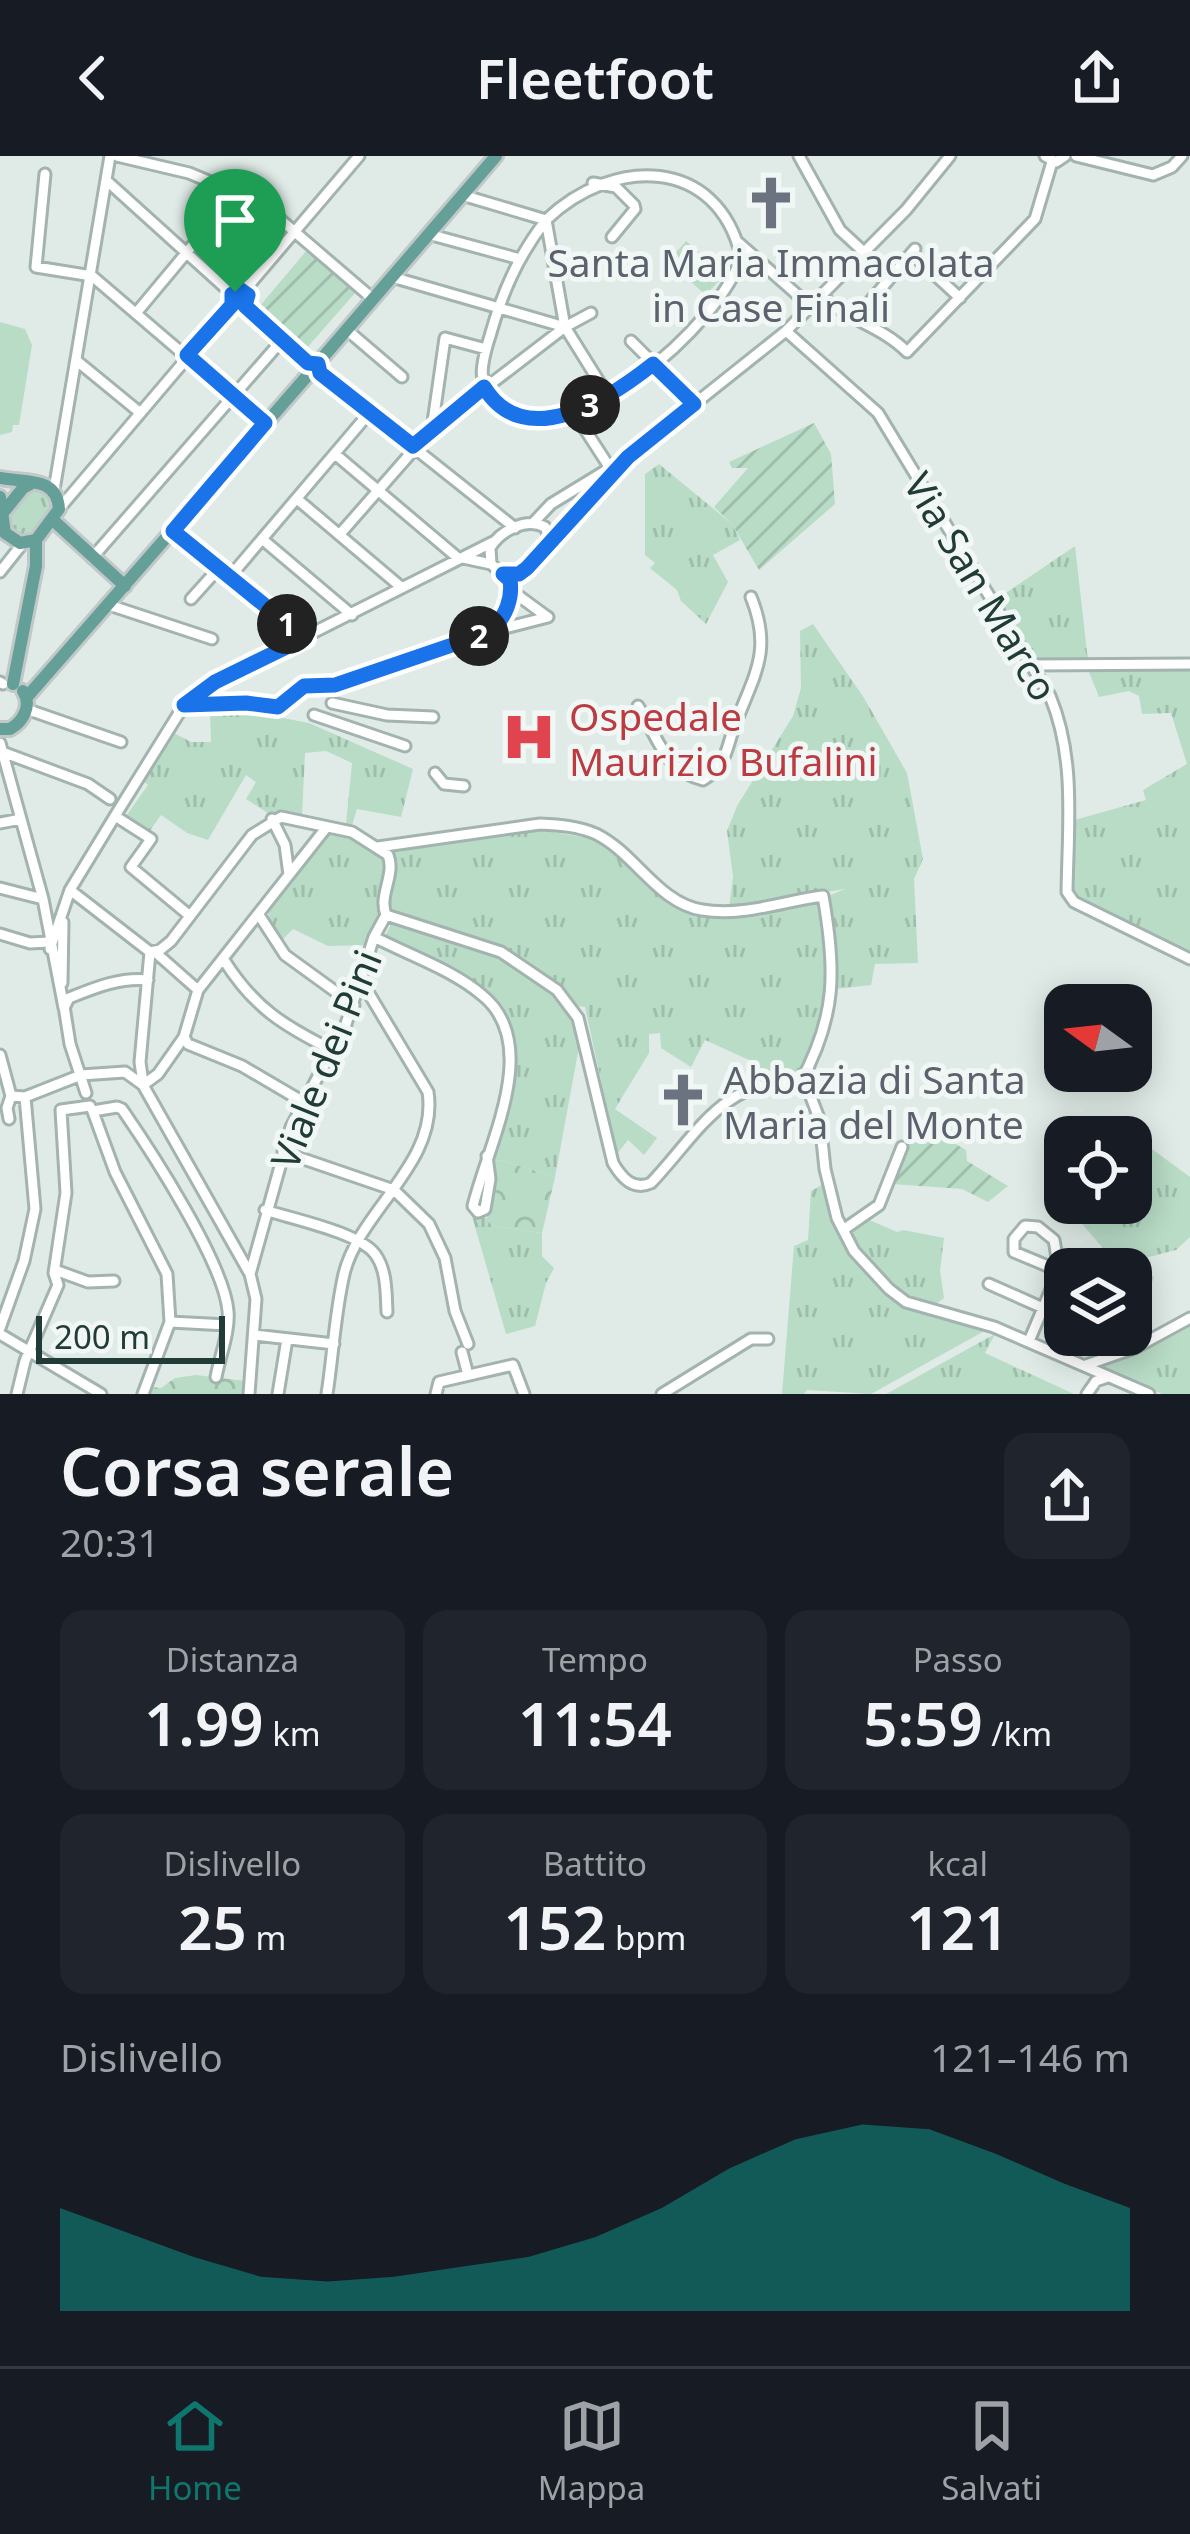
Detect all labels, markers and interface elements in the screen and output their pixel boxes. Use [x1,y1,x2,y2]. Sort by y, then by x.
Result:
text: Fleetfoot [476,41,714,115]
icon: back [60,45,126,111]
icon: share [1064,45,1130,111]
pin [184,169,286,292]
church icon: Santa Maria Immacolata in Case Finali [742,174,800,232]
icon: arrive [202,187,268,253]
place label: Santa Maria Immacolata in Case Finali [547,235,995,333]
pin: 3 [560,375,620,435]
text: 3 [581,382,599,427]
street label: Via San Marco [893,462,1071,710]
pin: 1 [257,594,317,654]
text: 1 [278,601,296,646]
pin: 2 [449,606,509,666]
text: 2 [470,613,488,658]
place label: Ospedale Maurizio Bufalini [569,689,878,787]
hospital icon: Ospedale Maurizio Bufalini [500,708,558,766]
street label: Viale dei Pini [257,942,393,1176]
north arrow [1044,984,1152,1092]
map controls [1044,984,1152,1356]
place label: Abbazia di Santa Maria del Monte [723,1052,1026,1150]
church icon: Abbazia di Santa Maria del Monte [654,1071,712,1129]
button: locate [1044,1116,1152,1224]
button: layers [1044,1248,1152,1356]
scale bar [36,1310,225,1363]
text: 200 m [54,1314,150,1359]
text: Corsa serale [60,1425,454,1515]
button: share [1004,1433,1130,1559]
text: 20:31 [60,1515,160,1568]
text: Distanza [166,1637,299,1682]
text: Tempo [542,1637,648,1682]
text: Passo [913,1637,1003,1682]
text: 1.99 [144,1682,264,1764]
text: 11:54 [518,1682,672,1764]
text: 5:59 [863,1682,983,1764]
text: km [264,1711,321,1756]
text: /km [983,1711,1052,1756]
text: Dislivello [163,1841,301,1886]
text: Battito [543,1841,647,1886]
text: kcal [927,1841,988,1886]
text: 25 [178,1886,247,1968]
text: 152 [503,1886,606,1968]
text: 121 [906,1886,1009,1968]
text: m [247,1915,286,1960]
text: bpm [606,1915,686,1960]
text: Dislivello [60,2030,223,2083]
text: 121–146 m [930,2030,1130,2083]
tab: Home [148,2393,242,2510]
tab: Mappa [538,2393,645,2510]
tab: Salvati [941,2393,1042,2510]

